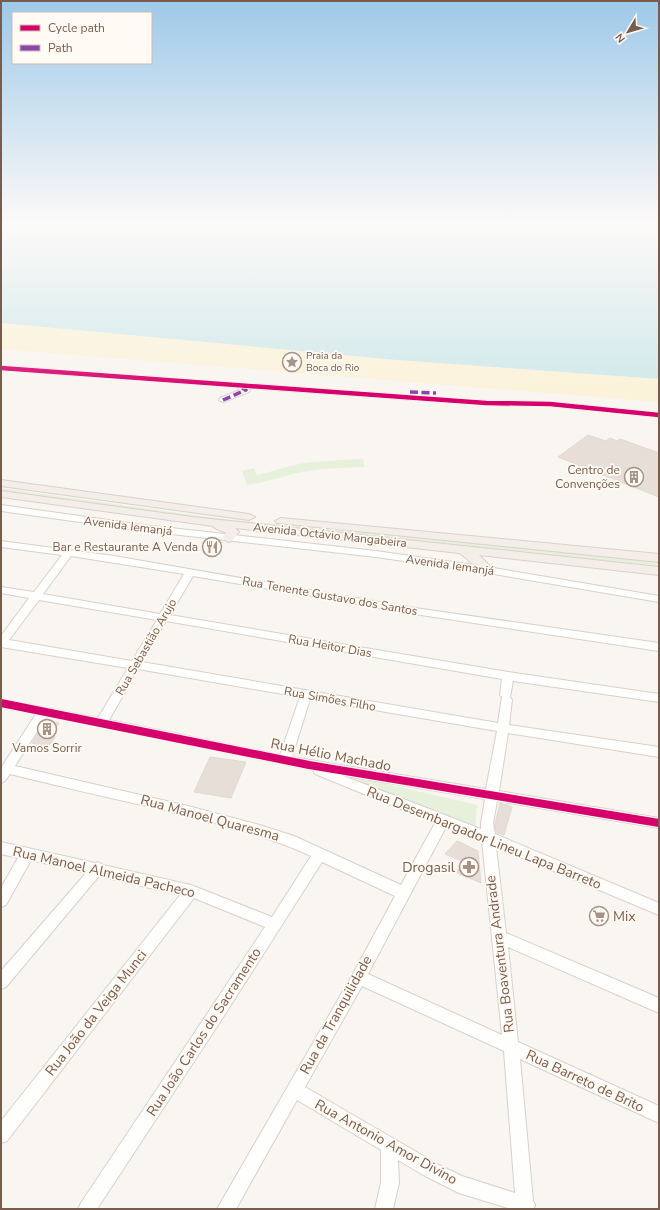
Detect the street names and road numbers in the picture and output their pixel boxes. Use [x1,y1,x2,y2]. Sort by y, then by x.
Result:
street label: Avenida Iemanjá [83,513,173,539]
street label: Avenida Octávio Mangabeira [252,519,408,551]
street label: Avenida Iemanjá [405,551,495,579]
street label: Rua Tenente Gustavo dos Santos [241,573,419,619]
street label: Rua Sebastião Arujo [112,595,180,698]
street label: Rua Heitor Dias [287,631,373,661]
street label: Rua Simões Filho [283,683,377,715]
street label: Rua Hélio Machado [269,734,393,776]
street label: Rua Desembargador Lineu Lapa Barreto [364,782,604,894]
street label: Rua Manoel Quaresma [138,790,282,846]
street label: Rua Manoel Almeida Pacheco [11,842,197,902]
street label: Rua Boaventura Andrade [481,874,519,1034]
street label: Rua João Carlos do Sacramento [142,944,266,1120]
street label: Rua João da Veiga Munci [41,946,151,1080]
street label: Rua da Tranquilidade [295,952,377,1078]
street label: Rua Barreto de Brito [523,1045,647,1117]
street label: Rua Antonio Amor Divino [311,1095,461,1189]

